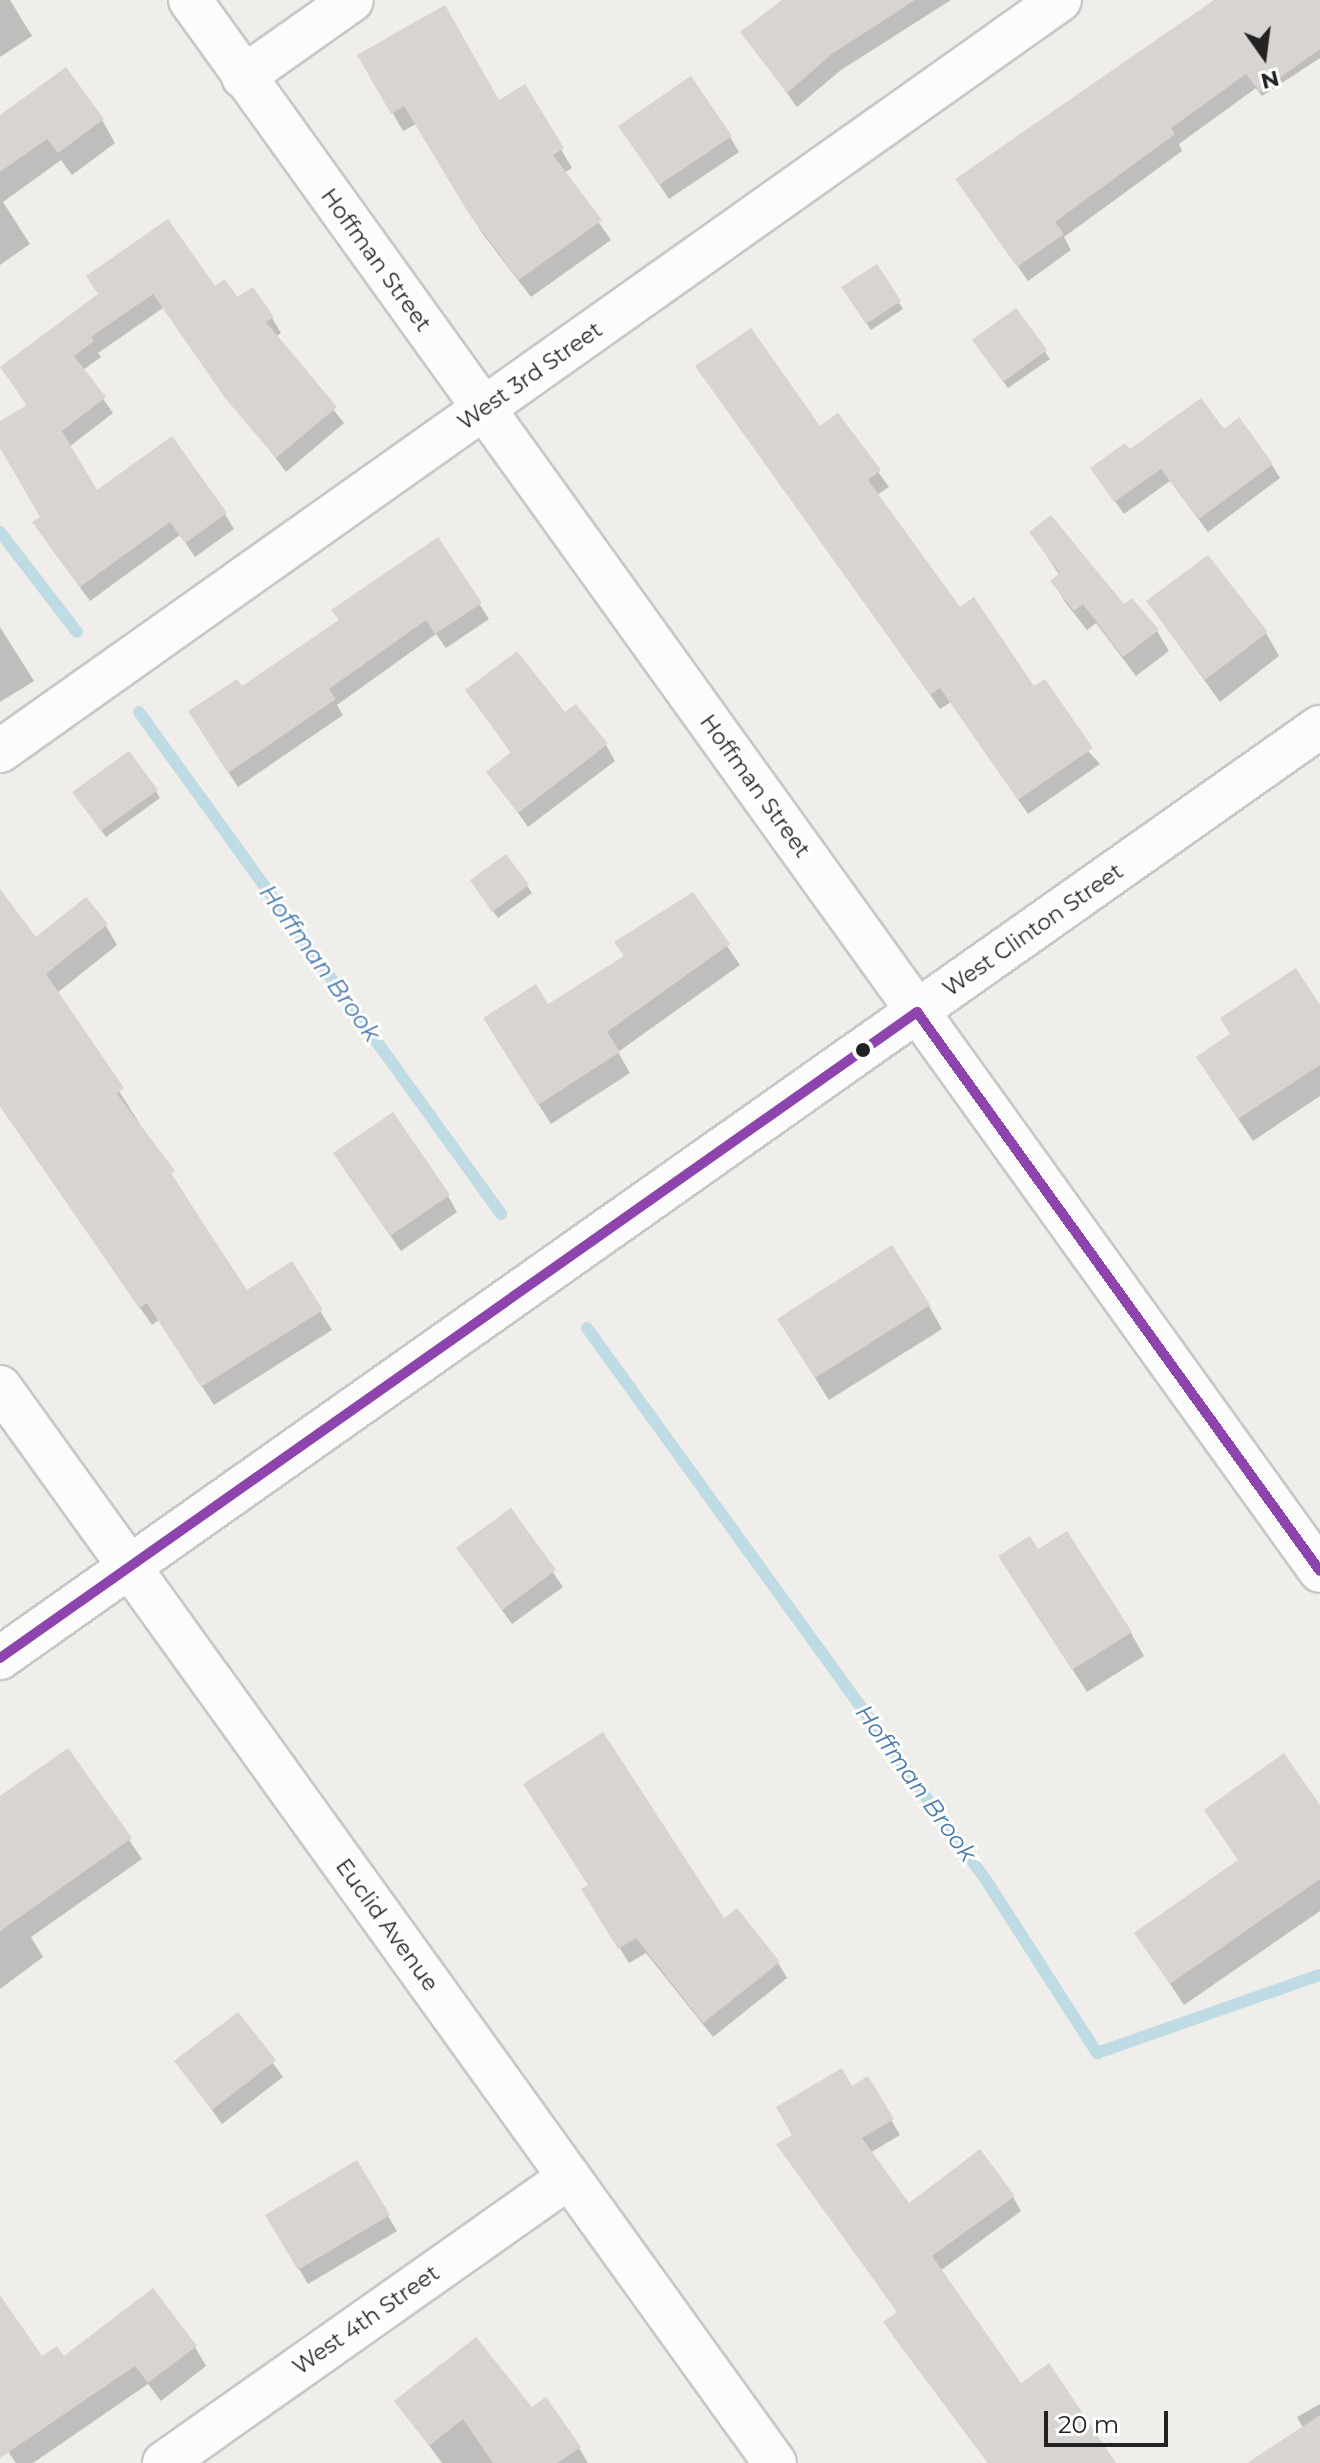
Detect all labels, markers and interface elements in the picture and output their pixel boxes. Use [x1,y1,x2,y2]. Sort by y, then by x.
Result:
north arrow [1224,16,1304,96]
text: N [1258,65,1282,95]
street label: Hoffman Street [315,183,437,337]
street label: West 3rd Street [453,316,607,436]
street label: Hoffman Street [694,709,816,863]
street label: West Clinton Street [938,858,1128,1002]
water label: Hoffman Brook [253,879,387,1047]
unlabelled marker [855,1042,871,1058]
water label: Hoffman Brook [849,1699,983,1867]
street label: Euclid Avenue [330,1854,444,1996]
street label: West 4th Street [288,2260,444,2380]
scale bar [1048,2395,1172,2445]
text: 20 m [1058,2410,1119,2439]

